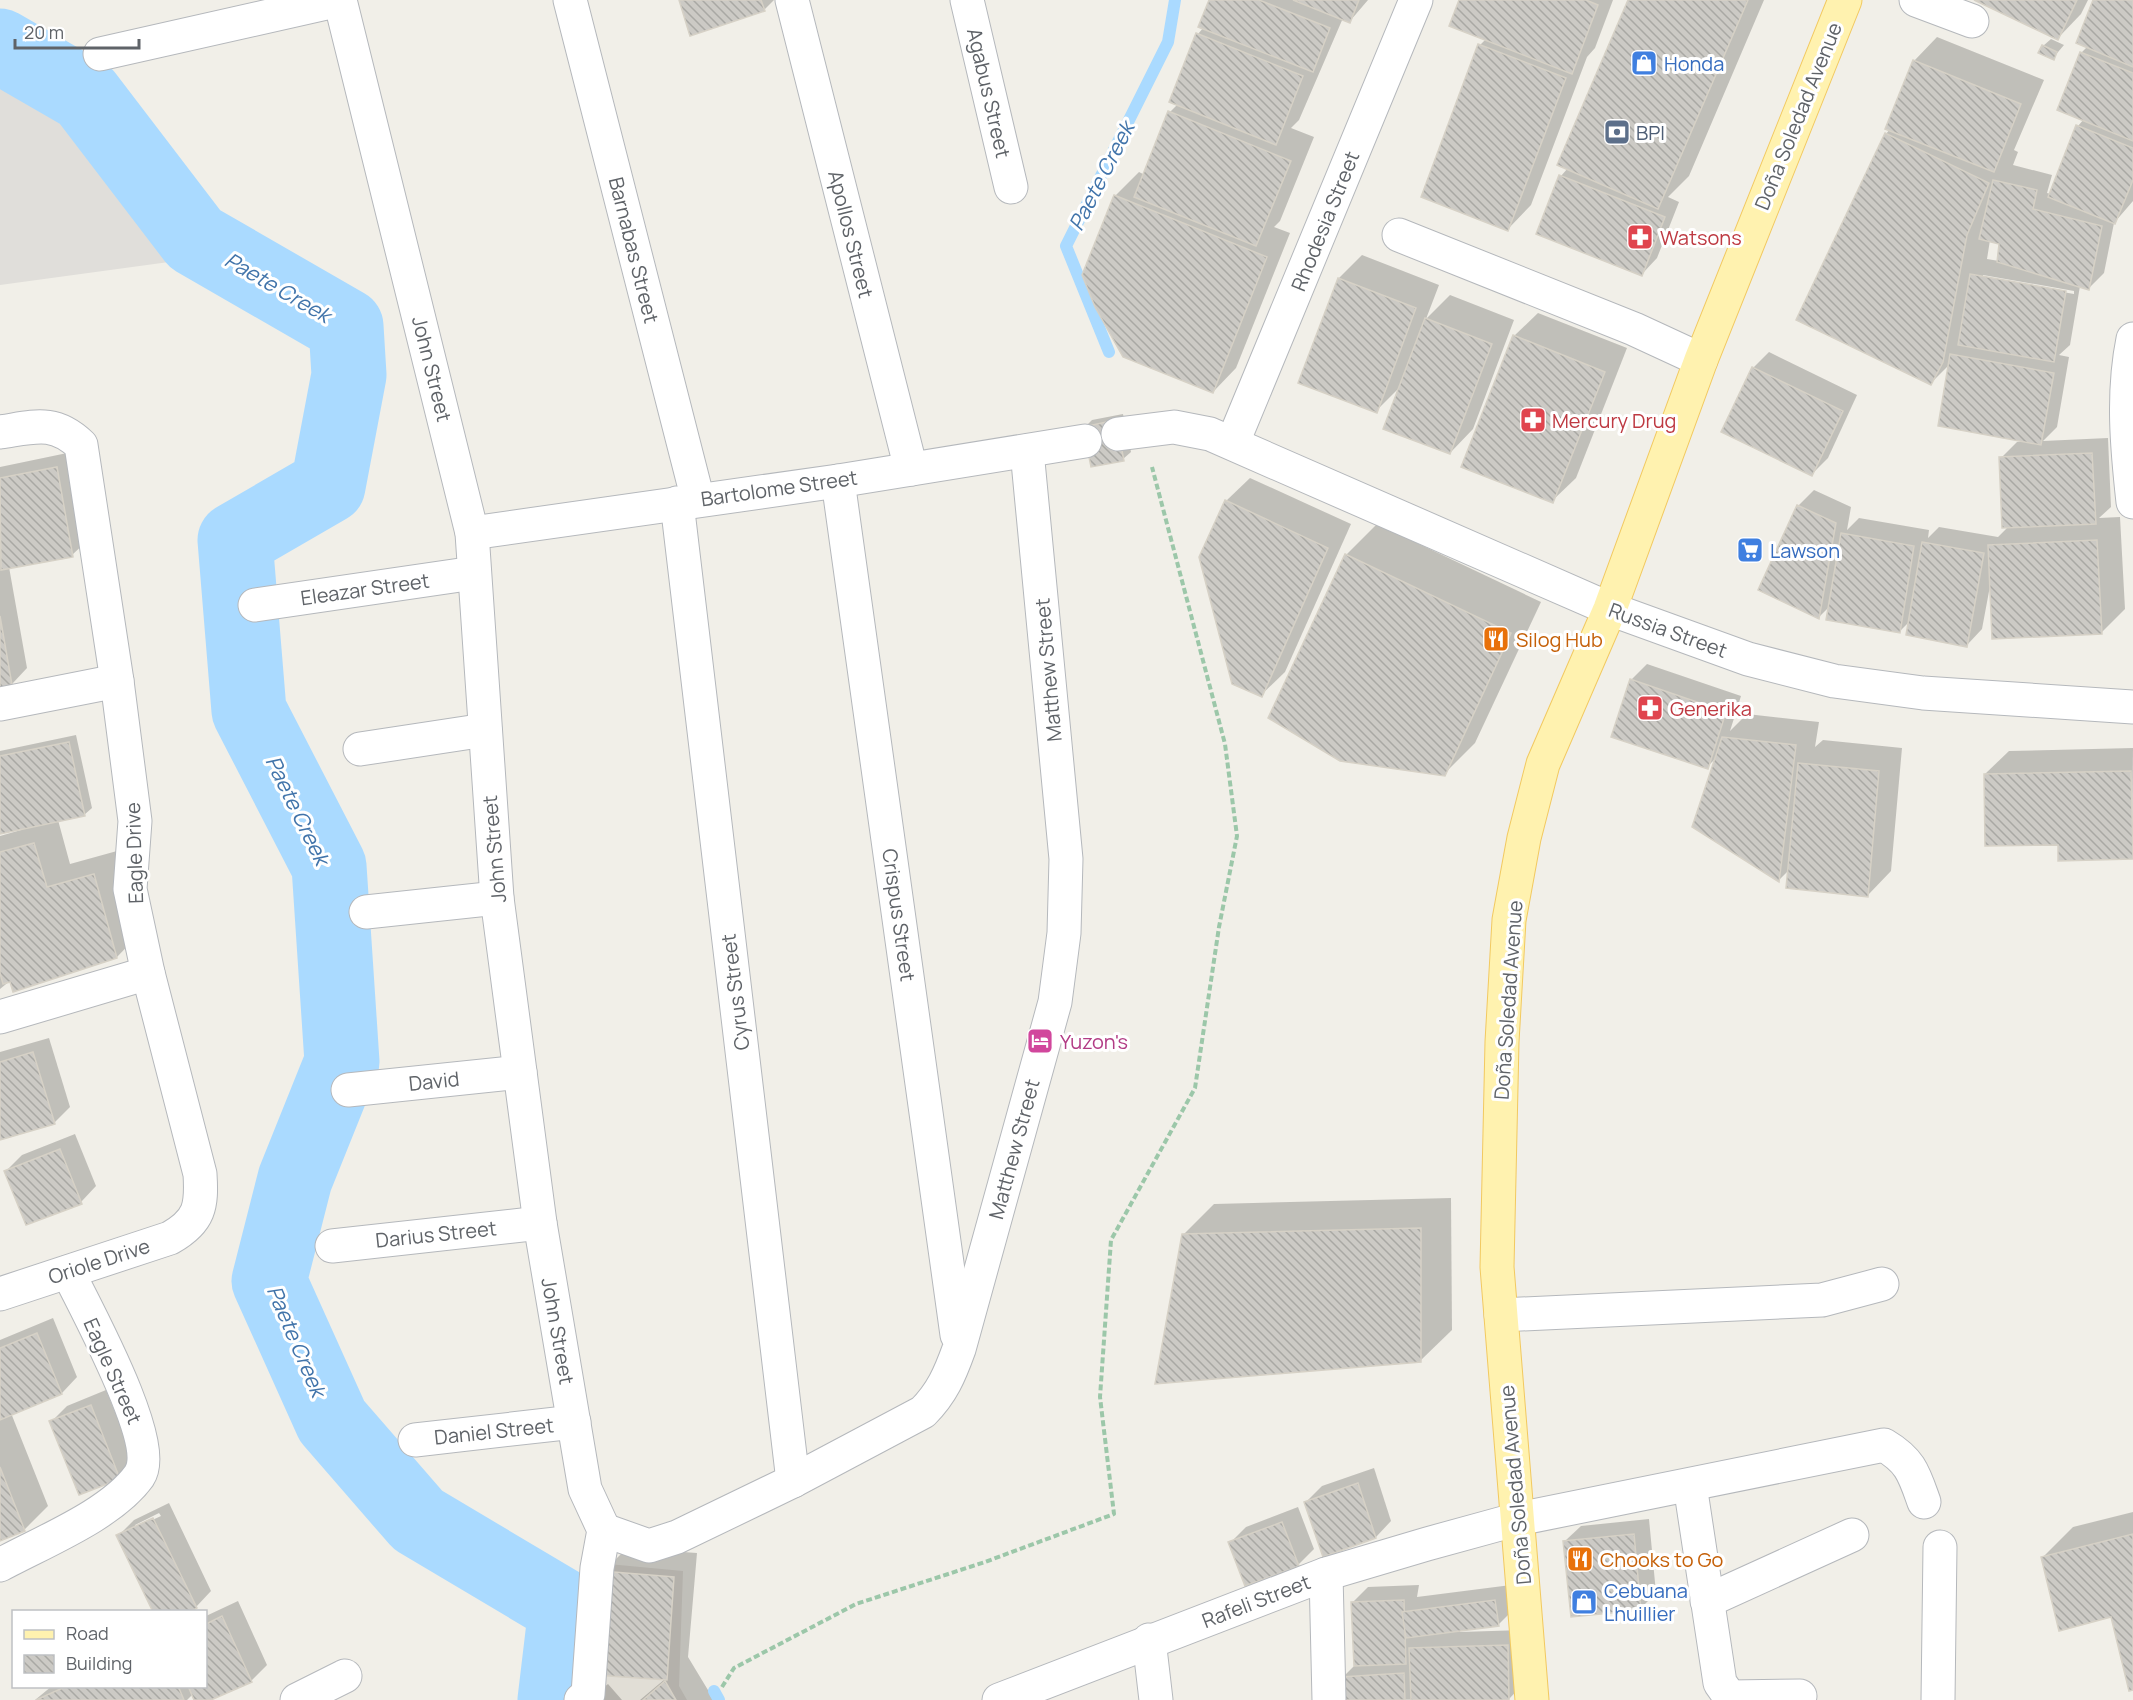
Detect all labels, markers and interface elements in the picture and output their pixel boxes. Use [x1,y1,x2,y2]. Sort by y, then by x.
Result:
scale bar [15,12,140,50]
street label: Doña Soledad Avenue [1748,18,1848,214]
text: 20 m [24,20,64,44]
street label: Agabus Street [961,25,1017,161]
shop icon: Honda [1629,48,1659,78]
place label: Honda [1664,50,1724,77]
water label: Paete Creek [1062,115,1141,235]
bank icon: BPI [1602,117,1632,147]
place label: BPI [1636,119,1665,146]
street label: Rhodesia Street [1285,147,1365,295]
street label: Apollos Street [822,167,880,301]
street label: Barnabas Street [603,174,665,326]
pharmacy icon: Watsons [1625,222,1655,252]
place label: Watsons [1660,224,1742,251]
water label: Paete Creek [220,245,338,330]
street label: John Street [406,314,458,424]
pharmacy icon: Mercury Drug [1518,405,1548,435]
place label: Mercury Drug [1552,407,1676,434]
street label: Bartolome Street [699,464,859,512]
supermarket icon: Lawson [1735,535,1765,565]
place label: Lawson [1770,537,1840,564]
street label: Eleazar Street [299,567,431,611]
street label: Russia Street [1605,596,1731,664]
street label: Matthew Street [1028,597,1068,743]
restaurant icon: Silog Hub [1481,624,1511,654]
place label: Silog Hub [1516,626,1603,653]
pharmacy icon: Generika [1635,693,1665,723]
place label: Generika [1670,695,1752,722]
water label: Paete Creek [260,751,338,871]
street label: John Street [476,794,512,904]
street label: Eagle Drive [119,802,149,904]
street label: Crispus Street [876,847,922,983]
street label: Doña Soledad Avenue [1488,899,1528,1101]
street label: Cyrus Street [714,932,756,1052]
hotel icon: Yuzon's [1025,1026,1055,1056]
place label: Yuzon's [1060,1028,1128,1055]
street label: David [407,1065,461,1097]
street label: Matthew Street [982,1076,1046,1222]
street label: Darius Street [374,1214,498,1254]
street label: Oriole Drive [45,1232,153,1290]
street label: John Street [535,1276,581,1386]
water label: Paete Creek [261,1281,334,1403]
street label: Eagle Street [78,1314,148,1428]
street label: Doña Soledad Avenue [1493,1384,1537,1586]
street label: Daniel Street [433,1411,555,1451]
restaurant icon: Chooks to Go [1565,1544,1595,1574]
place label: Chooks to Go [1600,1546,1724,1573]
street label: Rafeli Street [1198,1568,1314,1634]
place label: Cebuana Lhuillier [1604,1577,1688,1627]
shop icon: Cebuana Lhuillier [1569,1587,1599,1617]
legend [12,1610,207,1688]
text: Road [66,1621,109,1645]
text: Building [66,1651,132,1675]

